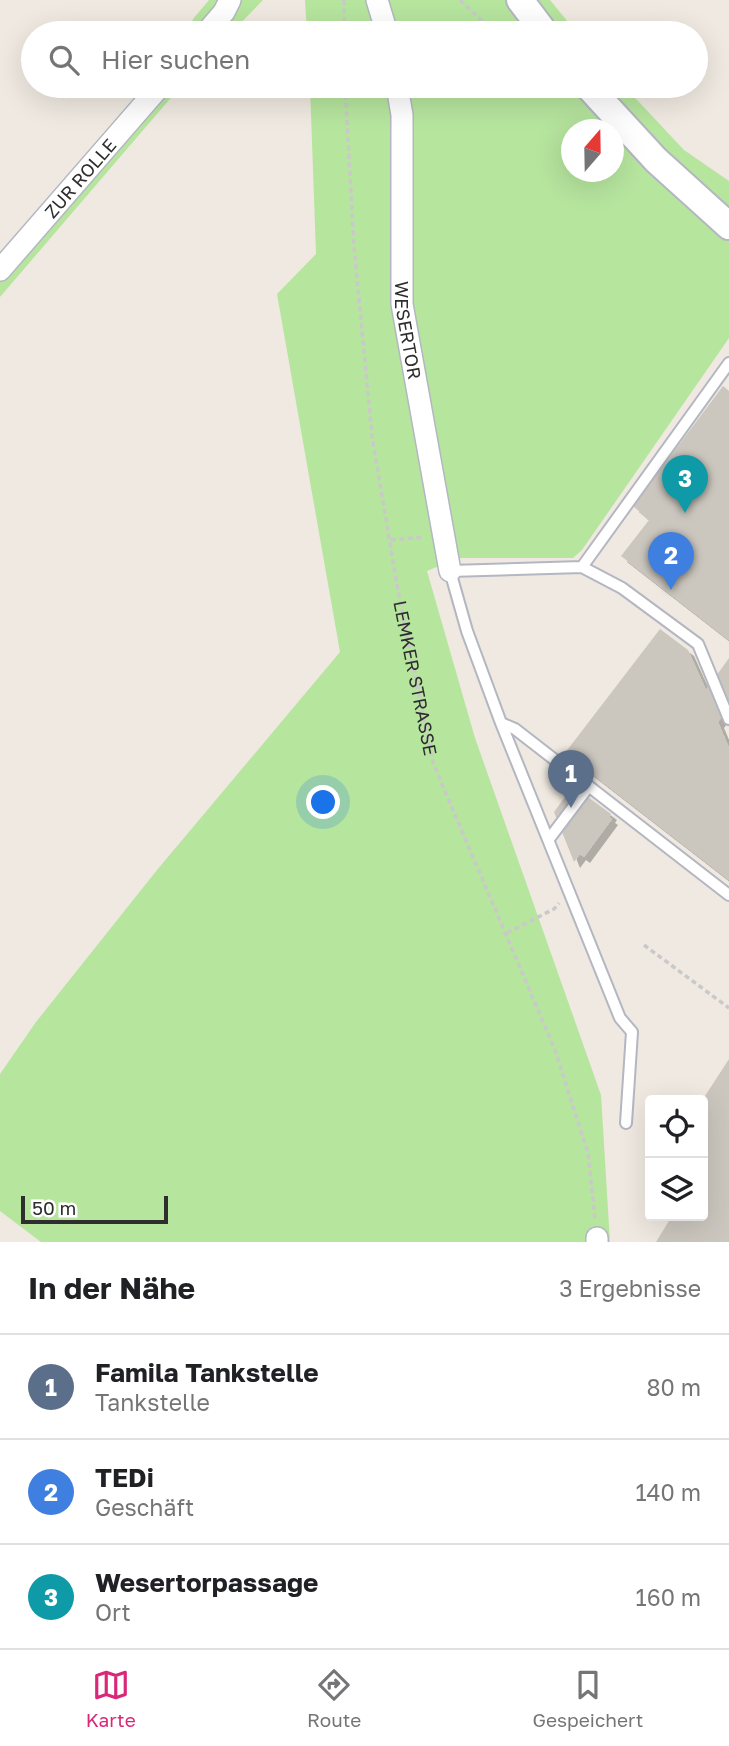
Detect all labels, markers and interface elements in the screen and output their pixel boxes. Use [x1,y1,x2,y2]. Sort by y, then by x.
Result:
search box [21,21,708,98]
icon: search [45,41,83,79]
text: Hier suchen [101,44,250,75]
north arrow [561,119,624,182]
street label: ZUR ROLLE [40,134,120,222]
street label: WESERTOR [391,281,426,381]
pin: 3 [662,455,708,513]
pin: 2 [648,532,694,590]
street label: LEMKER STRASSE [389,599,442,757]
pin: 1 [548,750,594,808]
your location [306,785,340,819]
map controls [645,1095,708,1221]
button: locate [645,1095,708,1158]
button: layers [645,1158,708,1221]
scale bar [21,1193,168,1225]
text: 50 m [32,1196,76,1219]
text: In der Nähe [28,1270,195,1306]
text: 3 Ergebnisse [559,1274,701,1302]
text: Famila Tankstelle [95,1357,319,1388]
text: 1 [45,1373,57,1401]
text: 80 m [647,1373,701,1401]
text: Tankstelle [95,1388,210,1416]
text: TEDi [95,1462,154,1493]
text: 2 [44,1478,58,1506]
text: 140 m [635,1478,701,1506]
text: Geschäft [95,1493,194,1521]
text: Wesertorpassage [95,1567,318,1598]
text: 3 [44,1583,58,1611]
text: 160 m [636,1583,701,1611]
text: Ort [95,1598,131,1626]
tab: Karte [86,1666,136,1731]
tab: Route [307,1666,361,1731]
tab: Gespeichert [533,1666,643,1731]

